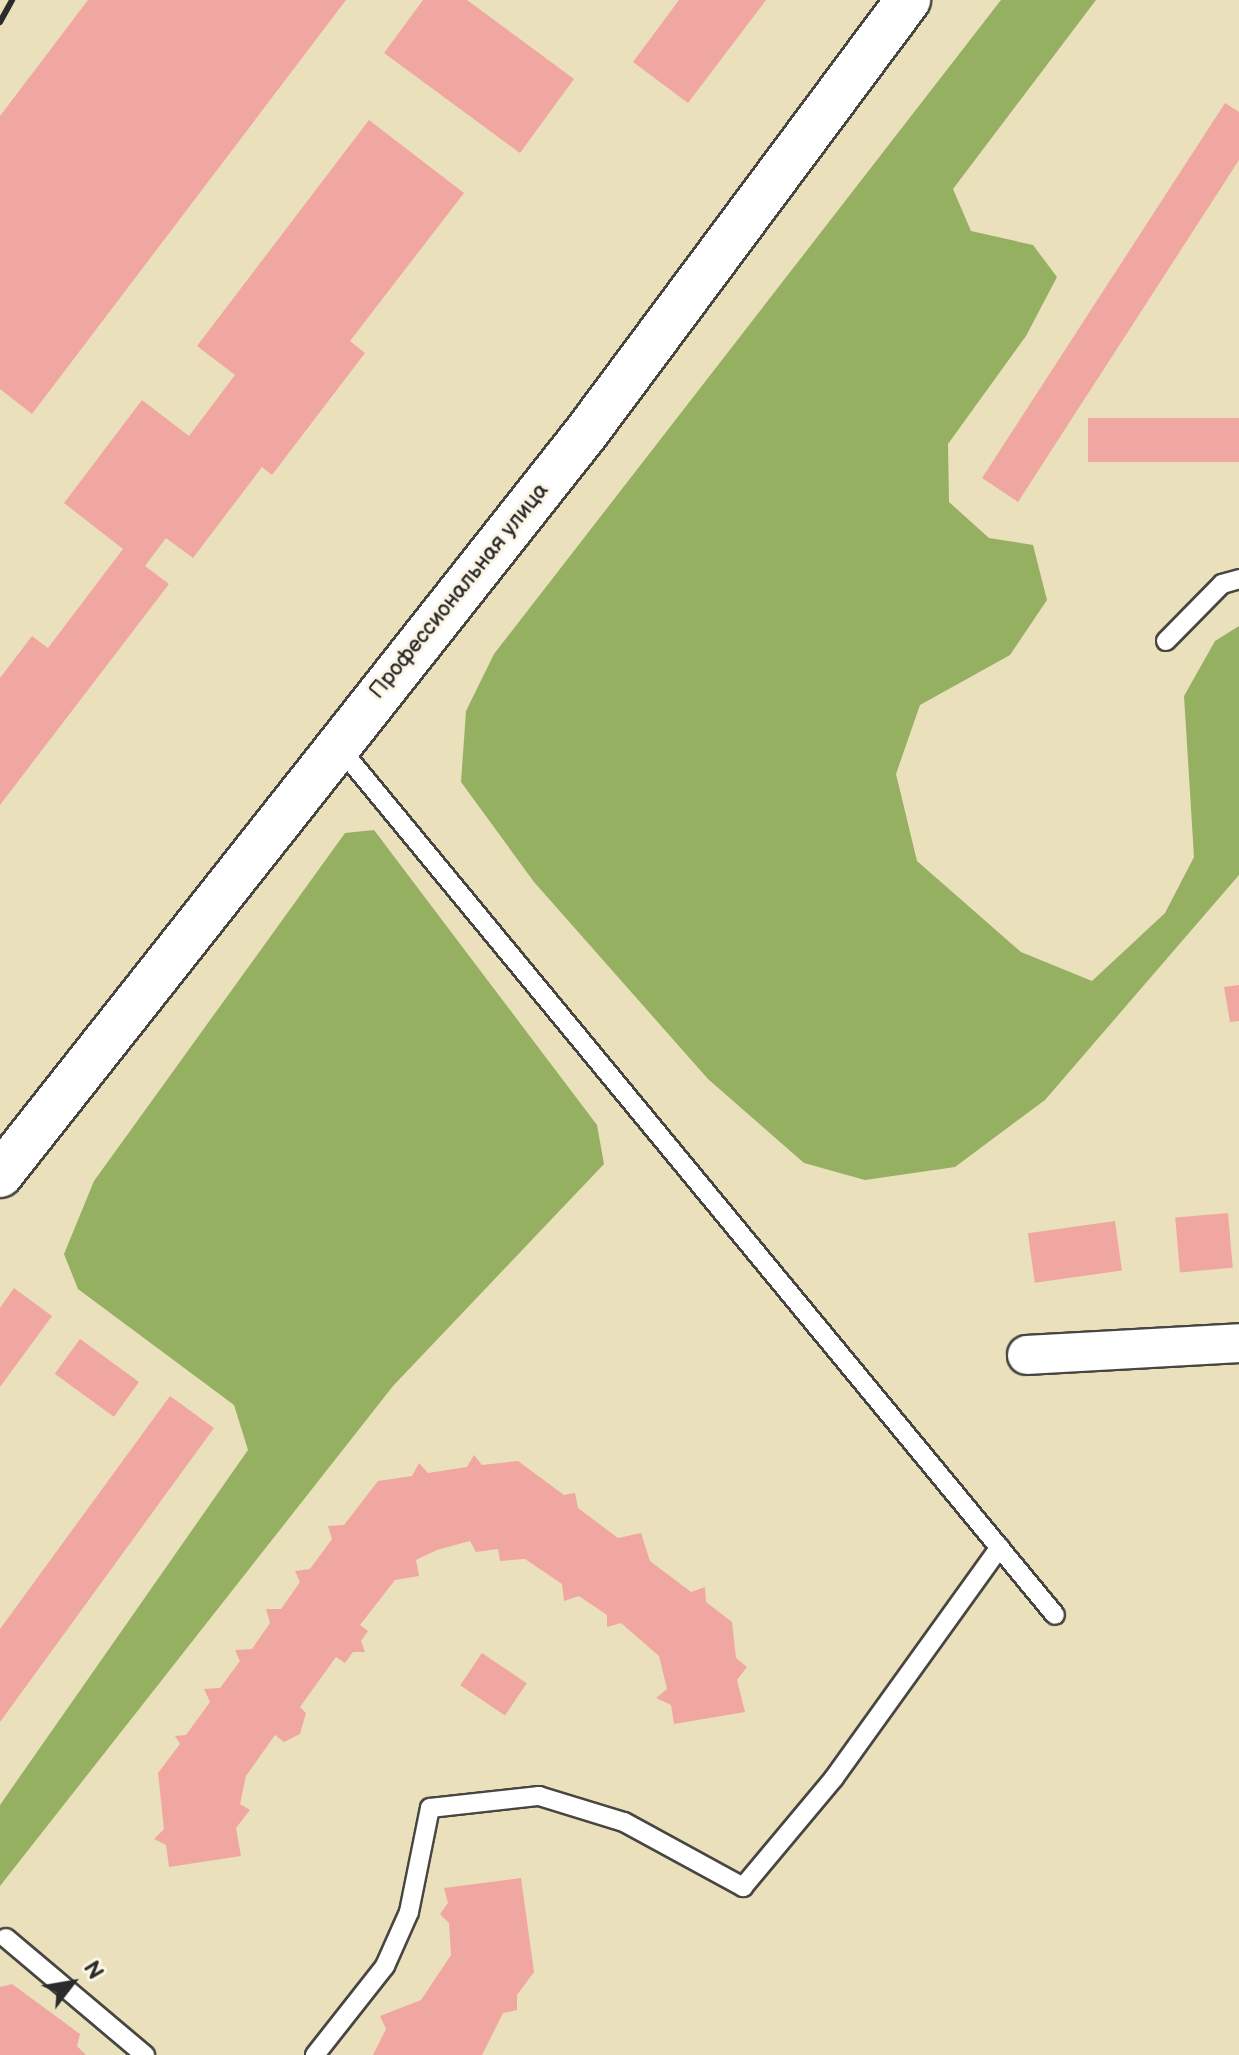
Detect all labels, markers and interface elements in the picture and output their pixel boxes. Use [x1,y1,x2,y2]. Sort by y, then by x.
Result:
street label: Профессиональная улица [364,478,554,704]
north arrow [32,1943,112,2023]
text: N [77,1956,109,1984]

